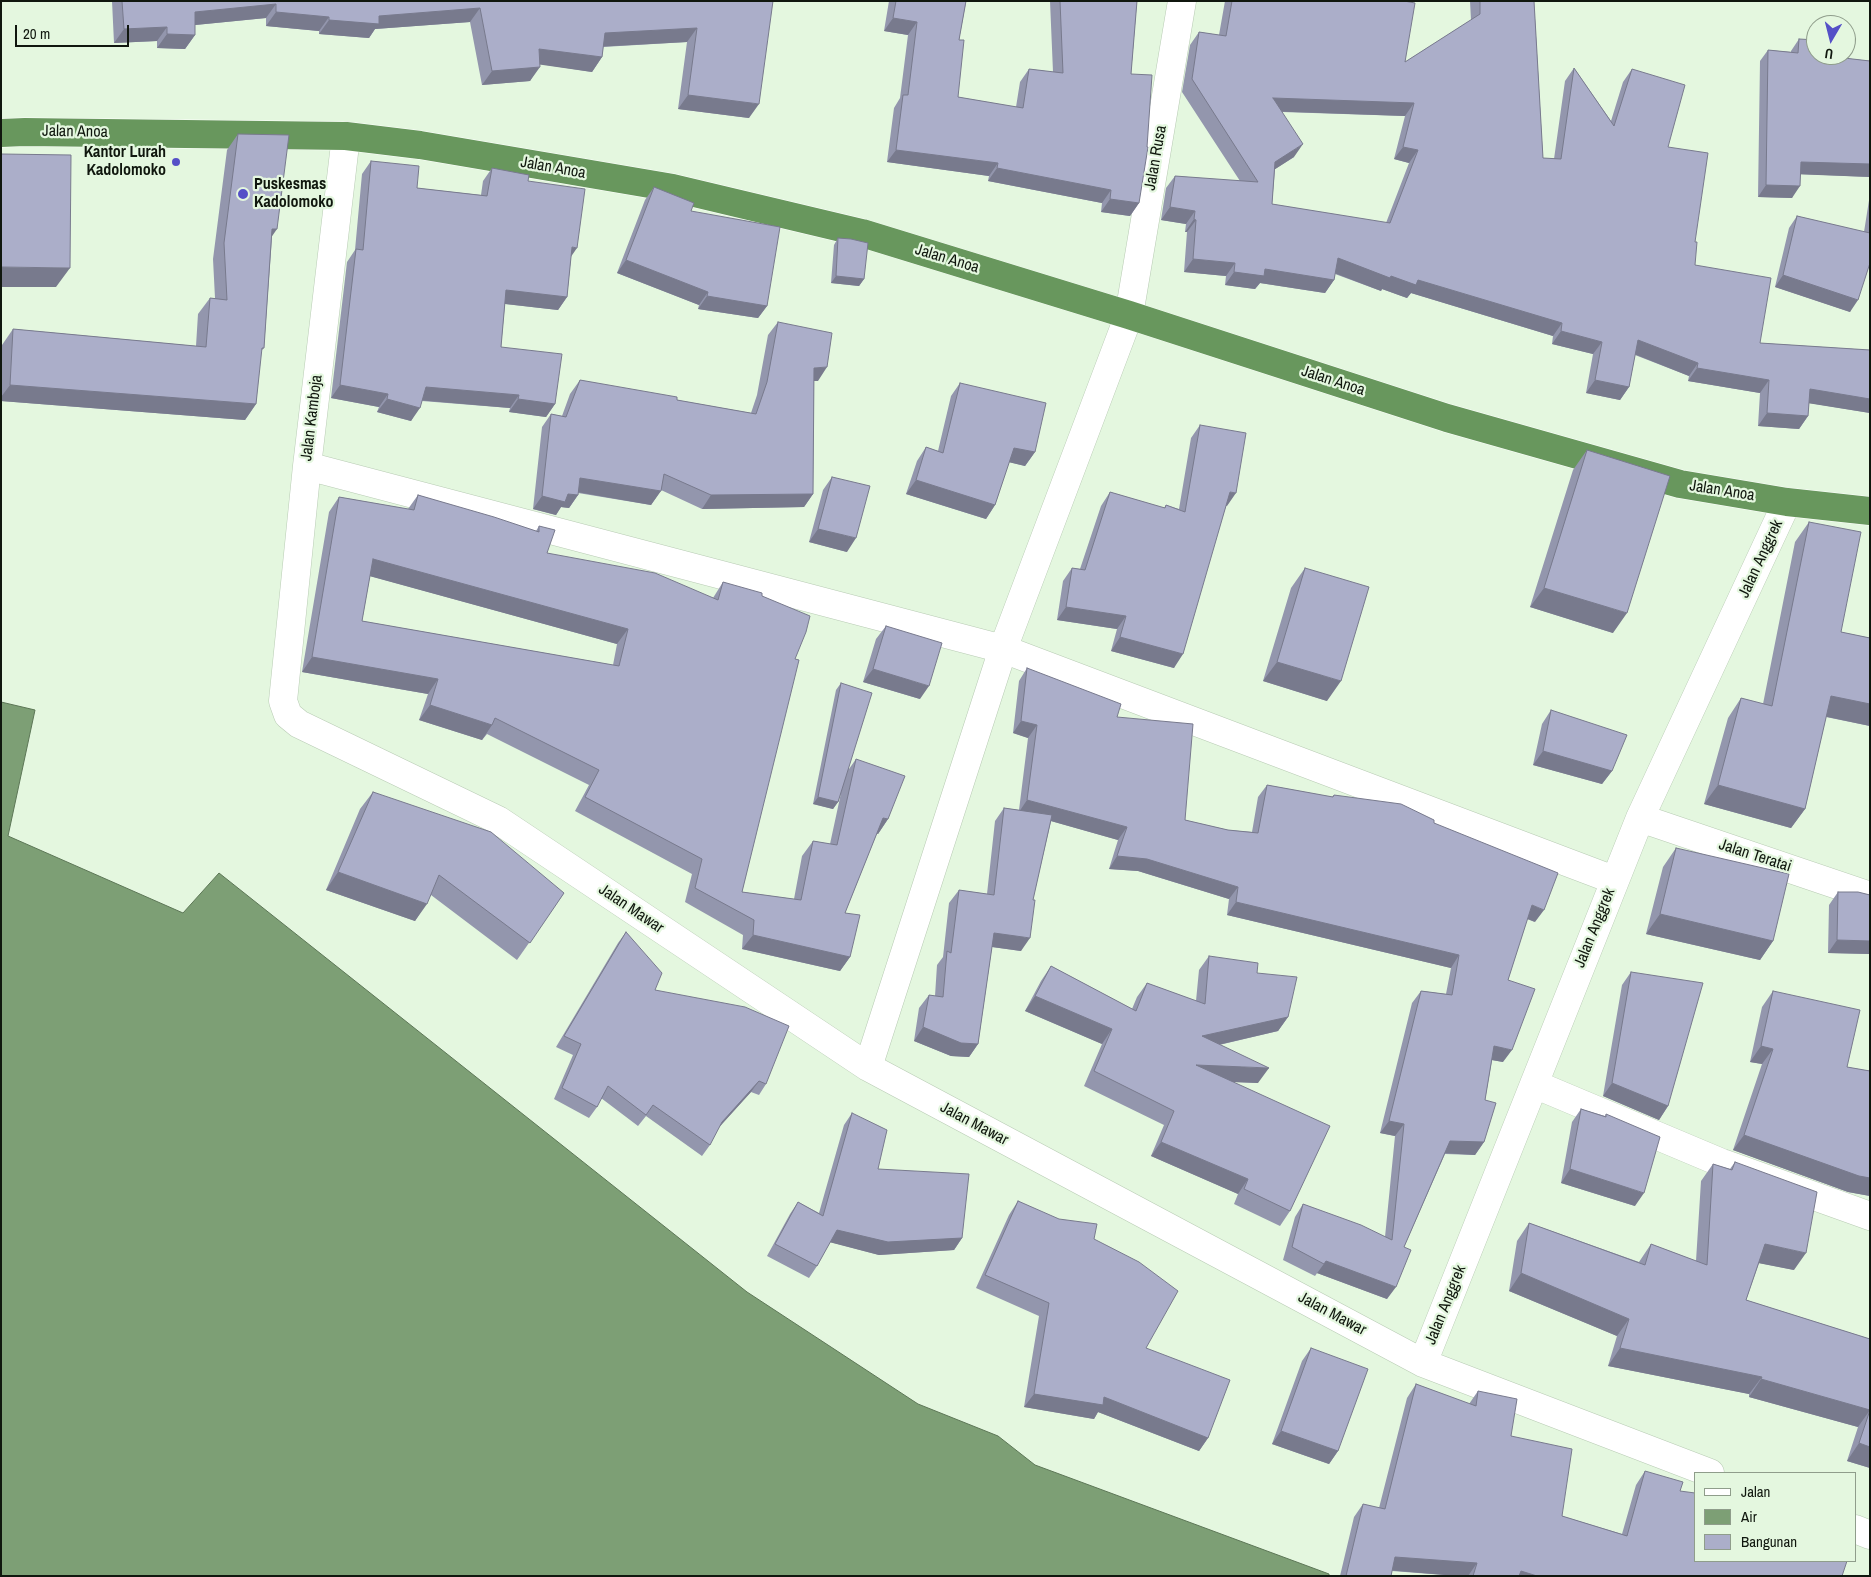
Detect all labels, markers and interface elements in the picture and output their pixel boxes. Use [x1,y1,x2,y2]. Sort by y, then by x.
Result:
scale bar [18,15,131,47]
north arrow [1806,15,1856,65]
text: 20 m [23,23,50,44]
text: U [1824,44,1834,63]
street label: Jalan Anoa [42,122,108,142]
street label: Jalan Rusa [1141,124,1171,192]
place label: Kantor Lurah Kadolomoko [84,143,166,181]
street label: Jalan Anoa [519,153,587,183]
marker: Kantor Lurah Kadolomoko [170,156,182,168]
place label: Puskesmas Kadolomoko [254,175,333,213]
marker: Puskesmas Kadolomoko [236,187,250,201]
street label: Jalan Anoa [913,240,981,278]
street label: Jalan Anoa [1299,362,1367,400]
street label: Jalan Kamboja [297,374,327,462]
street label: Jalan Anoa [1688,476,1756,506]
street label: Jalan Anggrek [1735,517,1787,601]
street label: Jalan Teratai [1716,835,1794,877]
street label: Jalan Mawar [595,880,667,938]
street label: Jalan Anggrek [1570,886,1620,970]
street label: Jalan Mawar [937,1098,1011,1150]
street label: Jalan Anggrek [1421,1263,1471,1347]
street label: Jalan Mawar [1295,1288,1369,1340]
legend [1694,1472,1856,1562]
text: Jalan [1741,1481,1770,1502]
text: Air [1741,1506,1757,1527]
text: Bangunan [1741,1531,1797,1552]

